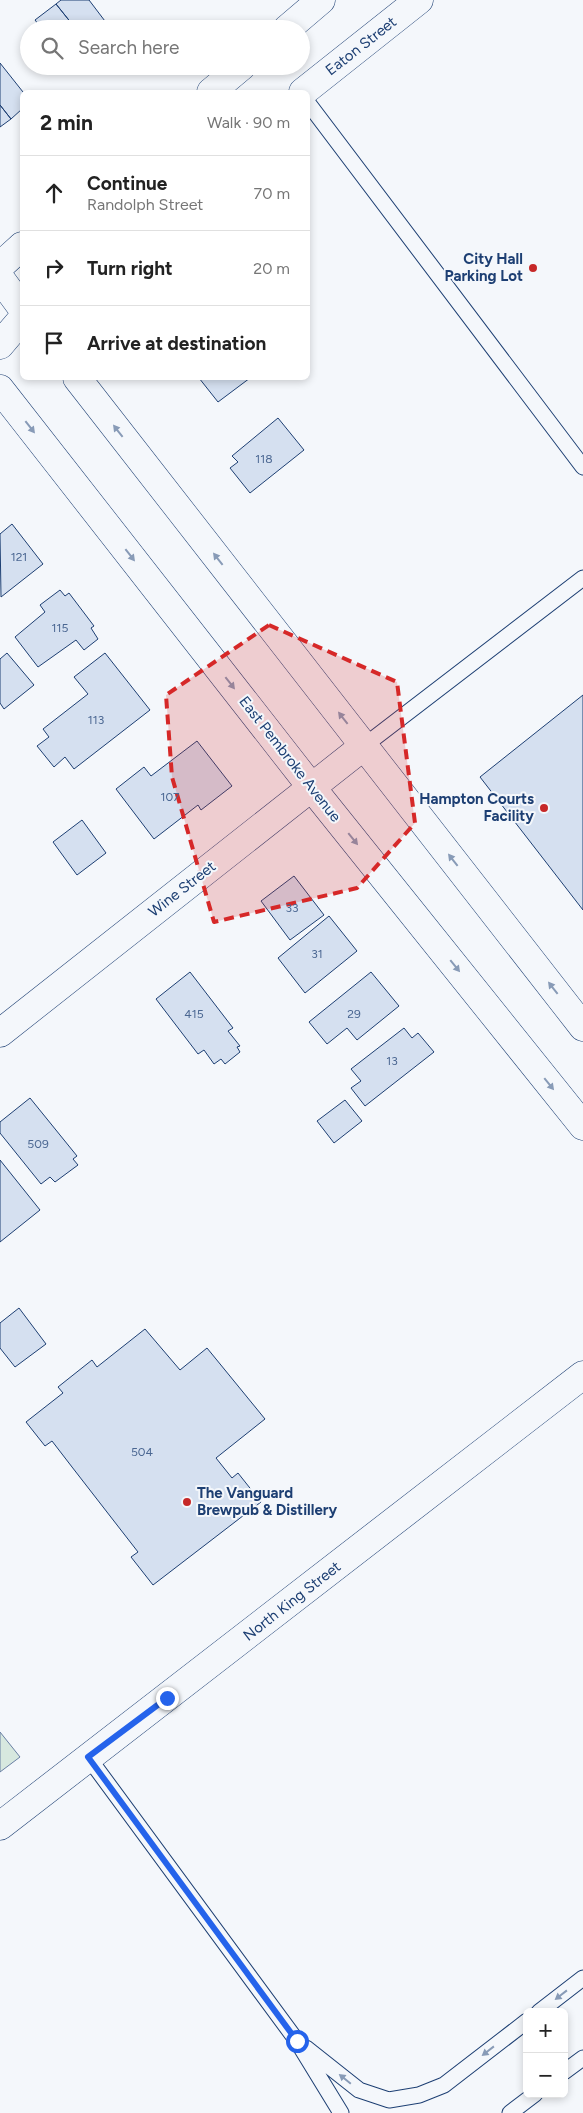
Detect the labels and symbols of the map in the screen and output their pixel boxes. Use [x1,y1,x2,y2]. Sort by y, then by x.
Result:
street label: Eaton Street [322,13,400,79]
place label: City Hall Parking Lot [445,250,523,285]
marker: City Hall Parking Lot [527,262,539,274]
one-way arrow [25,420,35,434]
one-way arrow [113,425,124,438]
house number: 118 [255,452,273,466]
one-way arrow [125,548,136,561]
house number: 121 [11,550,27,564]
one-way arrow [213,553,224,566]
house number: 115 [52,621,69,635]
one-way arrow [225,676,236,689]
street label: East Pembroke Avenue [235,693,345,825]
one-way arrow [337,712,348,725]
house number: 113 [88,713,104,727]
house number: 107 [160,790,180,804]
place label: Hampton Courts Facility [419,790,534,825]
marker: Hampton Courts Facility [538,802,550,814]
one-way arrow [348,833,359,846]
one-way arrow [448,854,459,867]
street label: Wine Street [145,857,219,921]
house number: 33 [285,901,299,915]
house number: 31 [311,947,323,961]
one-way arrow [449,959,460,972]
one-way arrow [548,981,558,995]
house number: 415 [184,1007,204,1021]
house number: 29 [347,1007,361,1021]
house number: 13 [386,1054,398,1068]
one-way arrow [544,1077,555,1090]
house number: 509 [27,1137,49,1151]
house number: 504 [131,1445,154,1459]
place label: The Vanguard Brewpub & Distillery [197,1484,337,1519]
marker: The Vanguard Brewpub & Distillery [181,1496,193,1508]
street label: North King Street [240,1557,345,1645]
route end [156,1687,179,1710]
one-way arrow [555,1989,568,2000]
route start [286,2030,309,2053]
one-way arrow [482,2045,495,2056]
one-way arrow [339,2074,352,2085]

